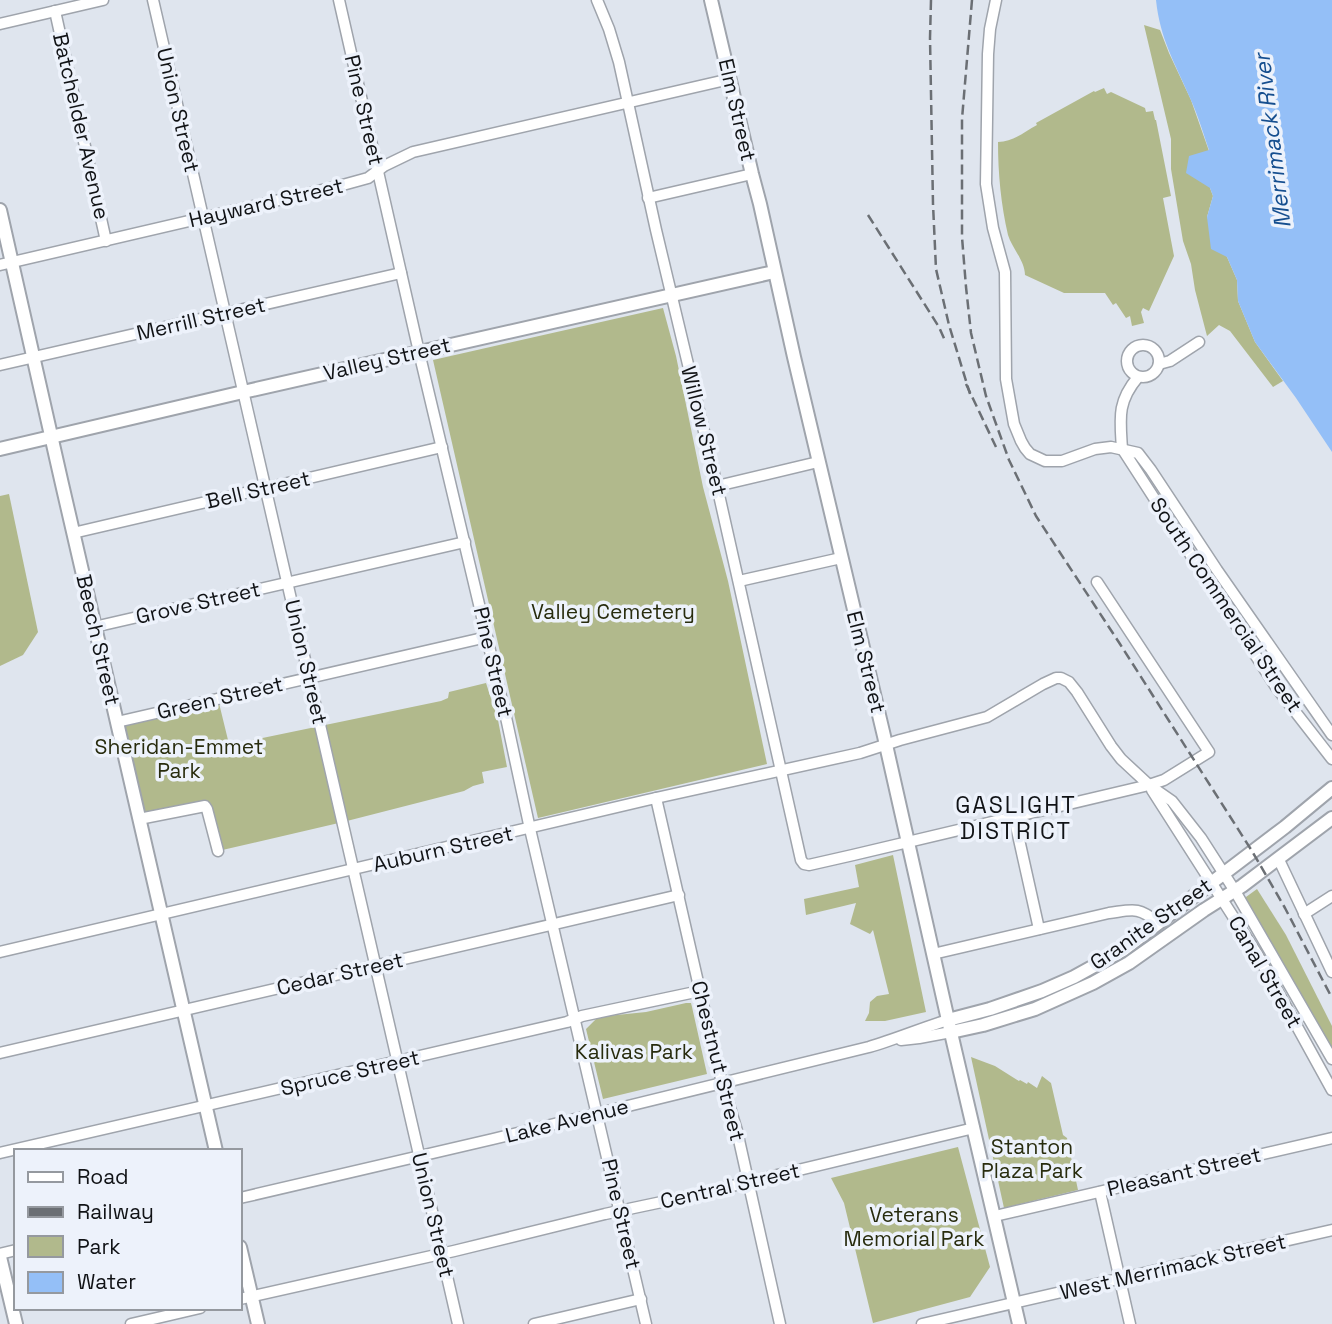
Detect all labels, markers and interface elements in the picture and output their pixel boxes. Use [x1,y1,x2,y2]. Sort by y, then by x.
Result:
street label: Batchelder Avenue [47,30,116,222]
street label: Union Street [151,45,206,175]
water label: Merrimack River [1246,50,1298,230]
street label: Pine Street [339,52,390,168]
street label: Elm Street [713,56,762,164]
street label: Hayward Street [186,172,346,233]
street label: Merrill Street [134,291,268,346]
street label: Valley Street [321,331,453,386]
street label: Willow Street [675,363,734,499]
street label: Bell Street [203,464,313,515]
street label: South Commercial Street [1144,492,1309,717]
street label: Beech Street [70,572,127,708]
street label: Grove Street [133,575,263,630]
street label: Union Street [279,597,334,727]
park label: Valley Cemetery [531,598,695,625]
street label: Pine Street [468,604,519,720]
street label: Elm Street [841,608,892,716]
street label: Green Street [154,670,286,725]
park label: Sheridan-Emmet Park [95,733,263,784]
district label: GASLIGHT DISTRICT [955,790,1077,846]
street label: Auburn Street [370,819,516,878]
street label: Granite Street [1084,872,1217,976]
street label: Canal Street [1222,911,1308,1033]
street label: Cedar Street [274,946,406,1001]
street label: Chestnut Street [686,978,751,1144]
park label: Kalivas Park [575,1038,693,1065]
street label: Spruce Street [278,1043,422,1102]
street label: Lake Avenue [502,1092,631,1149]
park label: Stanton Plaza Park [981,1133,1083,1184]
street label: Pleasant Street [1104,1141,1263,1202]
legend [14,1149,242,1310]
street label: Union Street [406,1150,461,1280]
street label: Pine Street [596,1156,647,1272]
street label: Central Street [657,1156,802,1215]
text: Road [77,1163,129,1190]
text: Railway [77,1198,154,1225]
park label: Veterans Memorial Park [844,1201,985,1252]
street label: West Merrimack Street [1057,1227,1289,1306]
text: Park [77,1233,121,1260]
text: Water [77,1268,136,1295]

